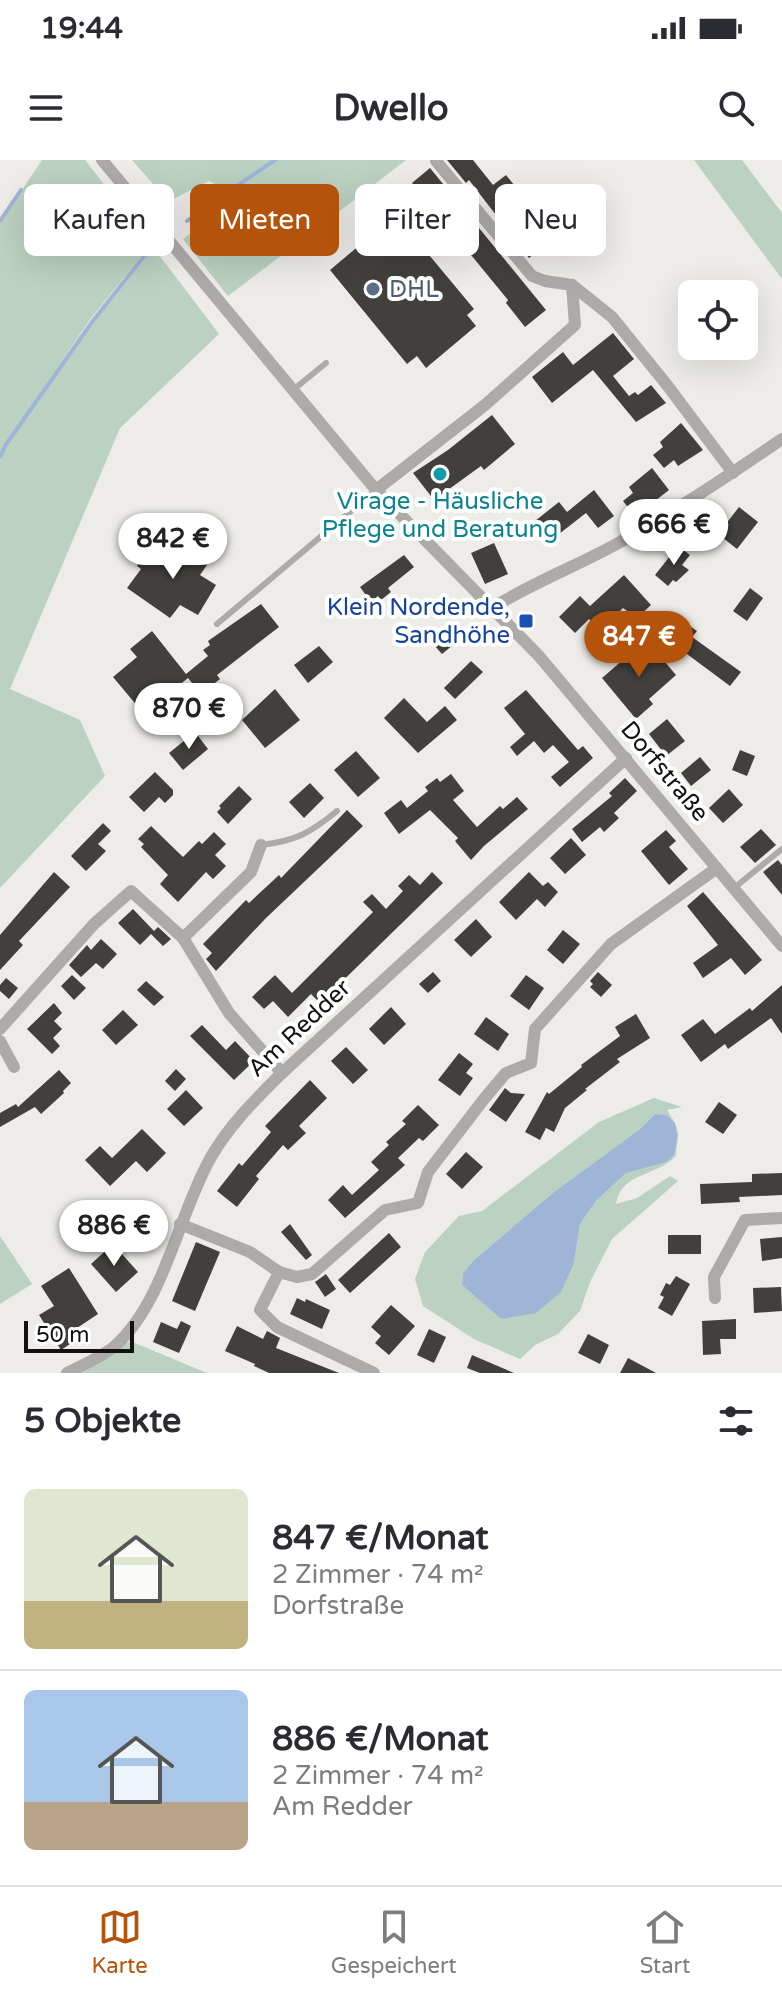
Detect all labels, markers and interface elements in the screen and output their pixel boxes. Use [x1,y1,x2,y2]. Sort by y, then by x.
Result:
text: 19:44 [40,10,123,47]
icon: menu [24,86,68,130]
icon: search [714,86,758,130]
text: Dwello [333,87,449,130]
chip: Kaufen [24,184,174,256]
chip: Mieten [190,184,339,256]
chip: Filter [355,184,479,256]
chip: Neu [495,184,606,256]
place label: DHL [389,275,439,304]
marker: DHL [364,280,382,298]
map controls [678,280,758,360]
button: locate [678,280,758,360]
marker: Virage - Häusliche Pflege und Beratung [431,465,449,483]
place label: Virage - Häusliche Pflege und Beratung [322,487,558,544]
pin: 666 € [618,499,730,567]
text: 666 € [637,509,711,540]
pin: 842 € [117,513,229,581]
text: 842 € [136,523,210,554]
place label: Klein Nordende, Sandhöhe [327,593,510,650]
pin: 847 € [583,611,695,679]
marker: Klein Nordende, Sandhöhe [517,612,535,630]
text: 847 € [602,621,676,652]
pin: 870 € [133,683,245,751]
text: 870 € [152,693,226,724]
street label: Dorfstraße [614,715,715,827]
street label: Am Redder [242,973,357,1083]
pin: 886 € [58,1200,170,1268]
text: 886 € [77,1210,151,1241]
scale bar [24,1317,134,1353]
text: 50 m [36,1322,90,1348]
icon: filters [714,1399,758,1443]
text: 5 Objekte [24,1401,181,1442]
text: 847 €/Monat [272,1518,489,1559]
icon: home [88,1521,184,1617]
text: 2 Zimmer · 74 m² [272,1559,484,1590]
text: Dorfstraße [272,1590,404,1621]
text: 886 €/Monat [272,1719,489,1760]
icon: home [88,1722,184,1818]
text: 2 Zimmer · 74 m² [272,1760,484,1791]
text: Am Redder [272,1791,413,1822]
tab: Karte [92,1905,148,1979]
tab: Gespeichert [331,1905,457,1979]
tab: Start [640,1905,690,1979]

